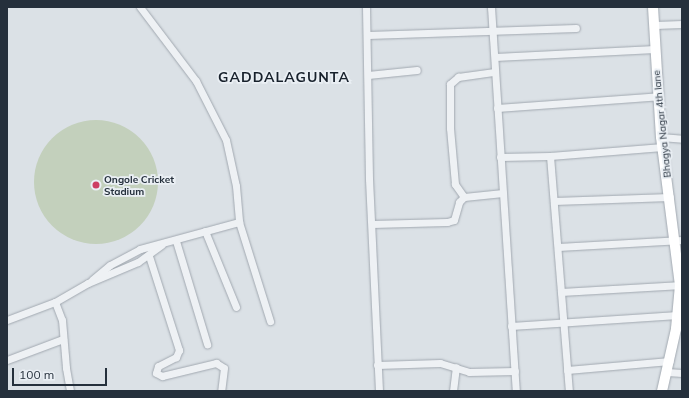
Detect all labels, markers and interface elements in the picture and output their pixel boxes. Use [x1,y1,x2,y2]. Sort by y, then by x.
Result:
district label: GADDALAGUNTA [218,69,350,85]
street label: Bhagya Nagar 4th lane [650,70,674,178]
place label: Ongole Cricket Stadium [104,173,174,196]
marker: Ongole Cricket Stadium [91,180,101,190]
scale bar [14,360,109,386]
text: 100 m [19,367,54,382]

